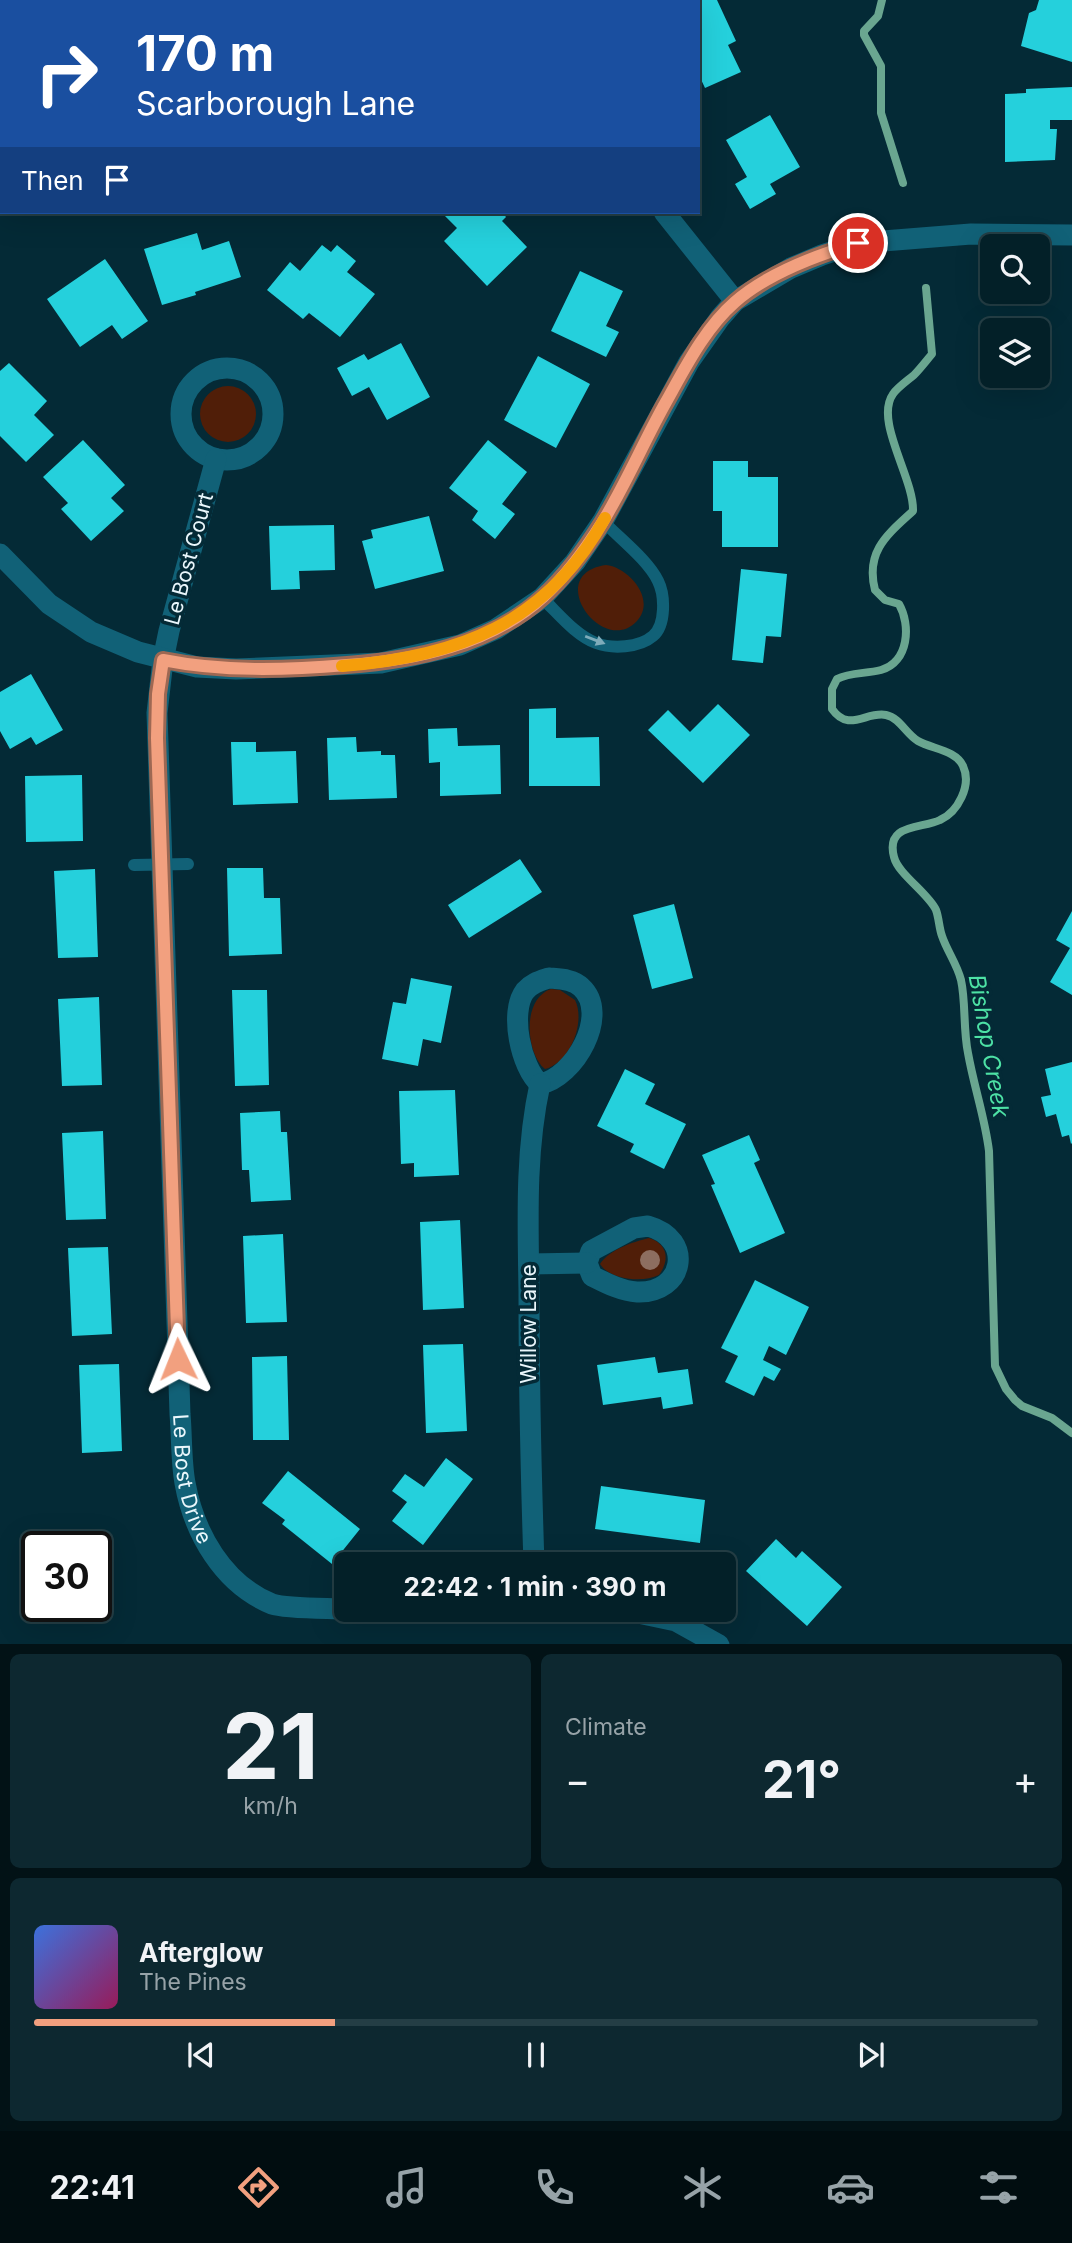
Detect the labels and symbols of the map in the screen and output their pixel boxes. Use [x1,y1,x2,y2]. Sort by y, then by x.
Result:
pin [828,213,888,273]
street label: Le Bost Court [159,490,218,628]
one-way arrow [584,635,605,646]
water label: Bishop Creek [963,972,1015,1120]
street label: Willow Lane [516,1264,541,1384]
position arrow [141,1322,215,1396]
street label: Le Bost Drive [168,1413,217,1548]
speed limit sign: 30 [21,1531,112,1622]

